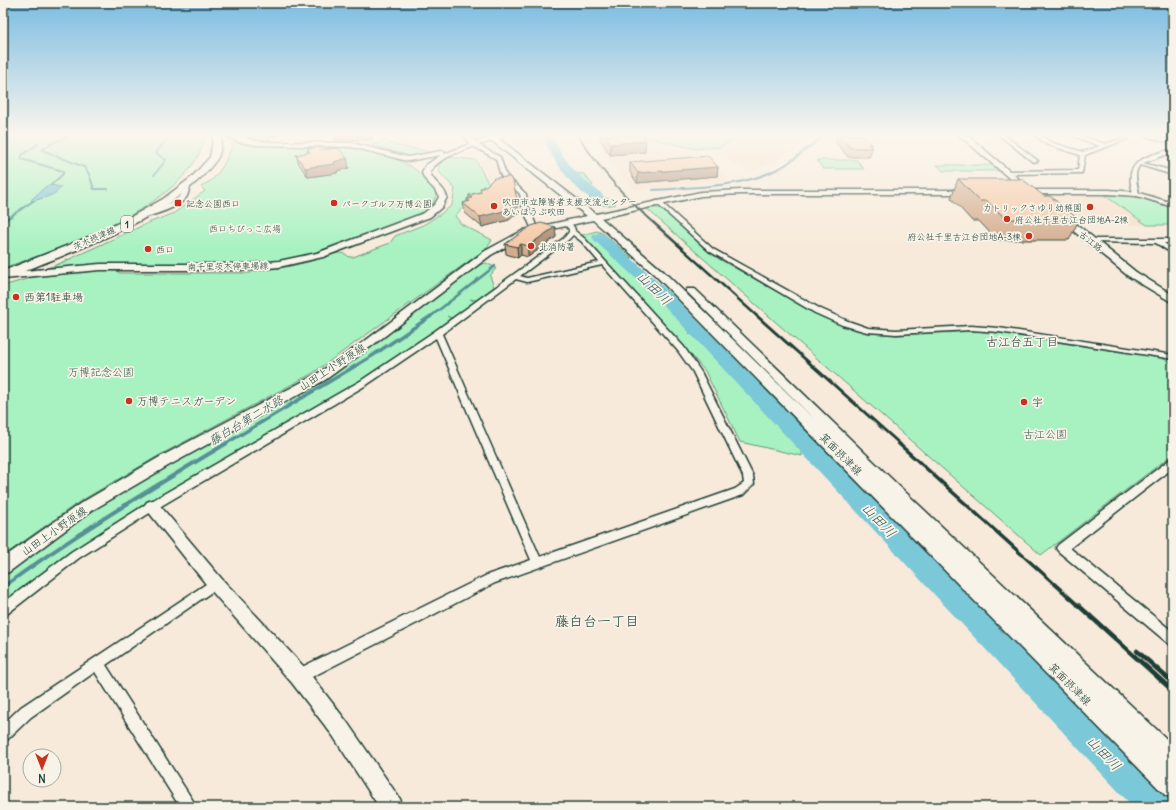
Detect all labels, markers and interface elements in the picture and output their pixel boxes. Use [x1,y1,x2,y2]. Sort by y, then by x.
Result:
place label: 吹田市立障害者支援交流センター あいほうぷ吹田 [502,196,637,217]
marker: 記念公園西口 [173,198,183,208]
place label: 記念公園西口 [186,198,240,209]
marker: パークゴルフ万博公園 [329,198,339,208]
place label: パークゴルフ万博公園 [342,198,432,209]
marker: 吹田市立障害者支援交流センター あいほうぷ吹田 [489,201,499,211]
place label: カトリックさゆり幼稚園 [983,202,1082,213]
marker: カトリックさゆり幼稚園 [1085,202,1095,212]
marker: 府公社千里古江台団地A-2棟 [1002,214,1012,224]
place label: 府公社千里古江台団地A-2棟 [1015,214,1128,225]
road number: 1 [121,216,133,232]
park label: 西口ちびっこ広場 [209,223,281,234]
street label: 茨木摂津線 [71,224,117,252]
street label: 古江路 [1077,228,1105,254]
place label: 府公社千里古江台団地A-3棟 [907,231,1021,242]
marker: 府公社千里古江台団地A-3棟 [1024,231,1034,241]
marker: 北消防署 [526,241,536,251]
place label: 北消防署 [539,241,575,252]
marker: 西口 [143,244,153,254]
place label: 西口 [156,244,174,255]
street label: 南千里茨木停車場線 [187,260,269,272]
water label: 山田川 [633,267,675,309]
place label: 西第1駐車場 [24,290,83,304]
marker: 西第1駐車場 [11,292,21,302]
district label: 古江台五丁目 [986,334,1058,349]
street label: 山田上小野原線 [296,340,368,394]
park label: 万博記念公園 [68,365,134,379]
water label: 藤白台第二水路 [206,391,287,448]
place label: 万博テニスガーデン [137,394,236,408]
place label: 宇 [1032,395,1043,409]
marker: 万博テニスガーデン [124,396,134,406]
marker: 宇 [1019,397,1029,407]
park label: 古江公園 [1023,427,1067,441]
street label: 箕面摂津線 [817,430,865,478]
water label: 山田川 [858,499,900,541]
street label: 山田上小野原線 [18,503,90,559]
district label: 藤白台一丁目 [555,612,639,630]
street label: 箕面摂津線 [1046,660,1094,708]
water label: 山田川 [1083,732,1125,774]
north arrow [22,748,62,788]
text: N [38,771,46,785]

